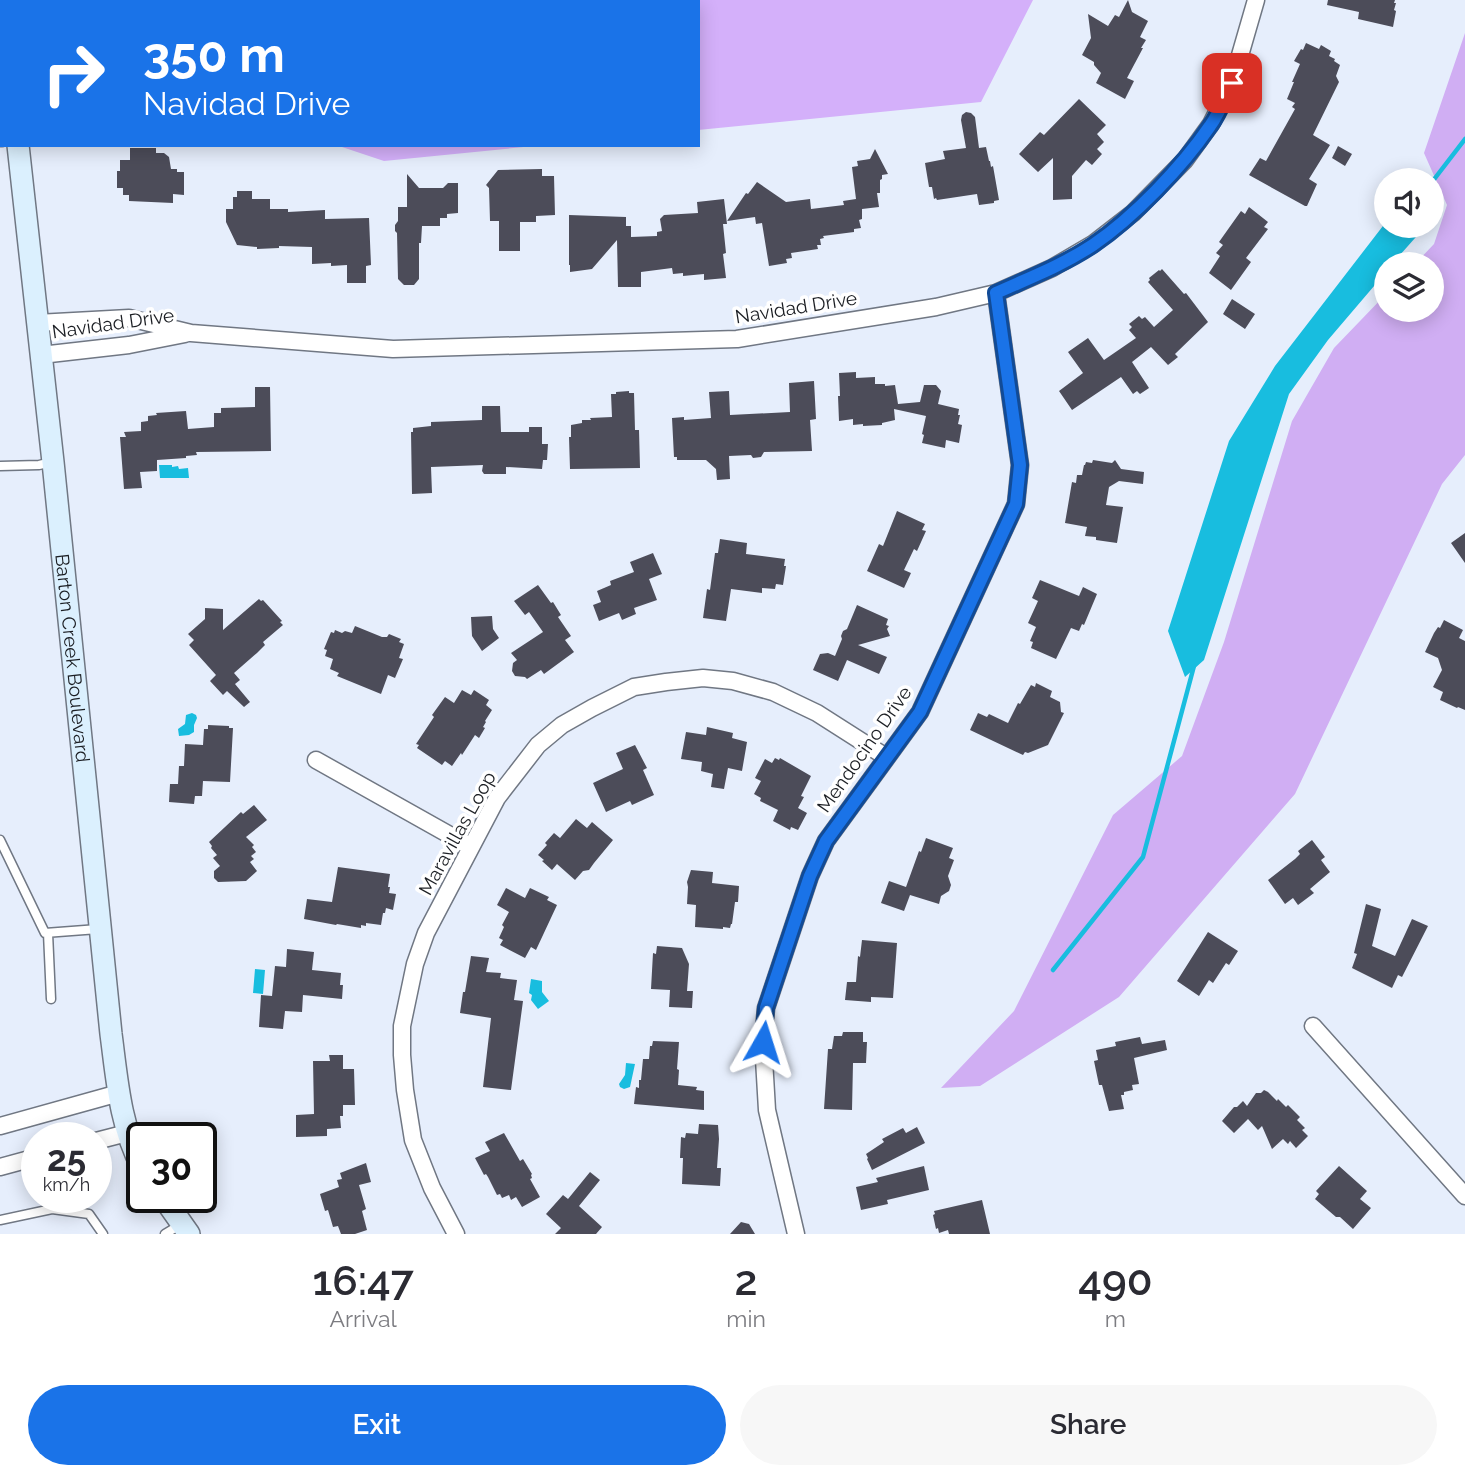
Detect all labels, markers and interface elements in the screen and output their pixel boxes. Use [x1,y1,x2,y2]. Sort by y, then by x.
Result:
text: 350 m [143,26,285,83]
icon: right [28,28,119,119]
pin [1202,53,1262,113]
icon: arrive [1213,64,1251,102]
text: Navidad Drive [143,85,350,122]
map controls [1374,168,1444,322]
button: sound [1374,168,1444,238]
button: layers [1374,252,1444,322]
street label: Navidad Drive [734,287,858,327]
street label: Navidad Drive [51,304,175,342]
street label: Barton Creek Boulevard [51,553,94,763]
street label: Mendocino Drive [812,682,916,816]
street label: Maravillas Loop [414,767,500,899]
position arrow [726,1005,800,1079]
speed limit sign: 30 [126,1122,217,1213]
text: 25 [47,1138,86,1179]
text: km/h [43,1174,90,1195]
text: 16:47 [312,1256,414,1305]
text: 2 [735,1256,758,1305]
text: 490 [1078,1256,1153,1305]
text: Arrival [329,1305,397,1332]
text: min [726,1305,766,1332]
text: m [1105,1305,1126,1332]
button: Exit [28,1385,726,1465]
button: Share [740,1385,1437,1465]

